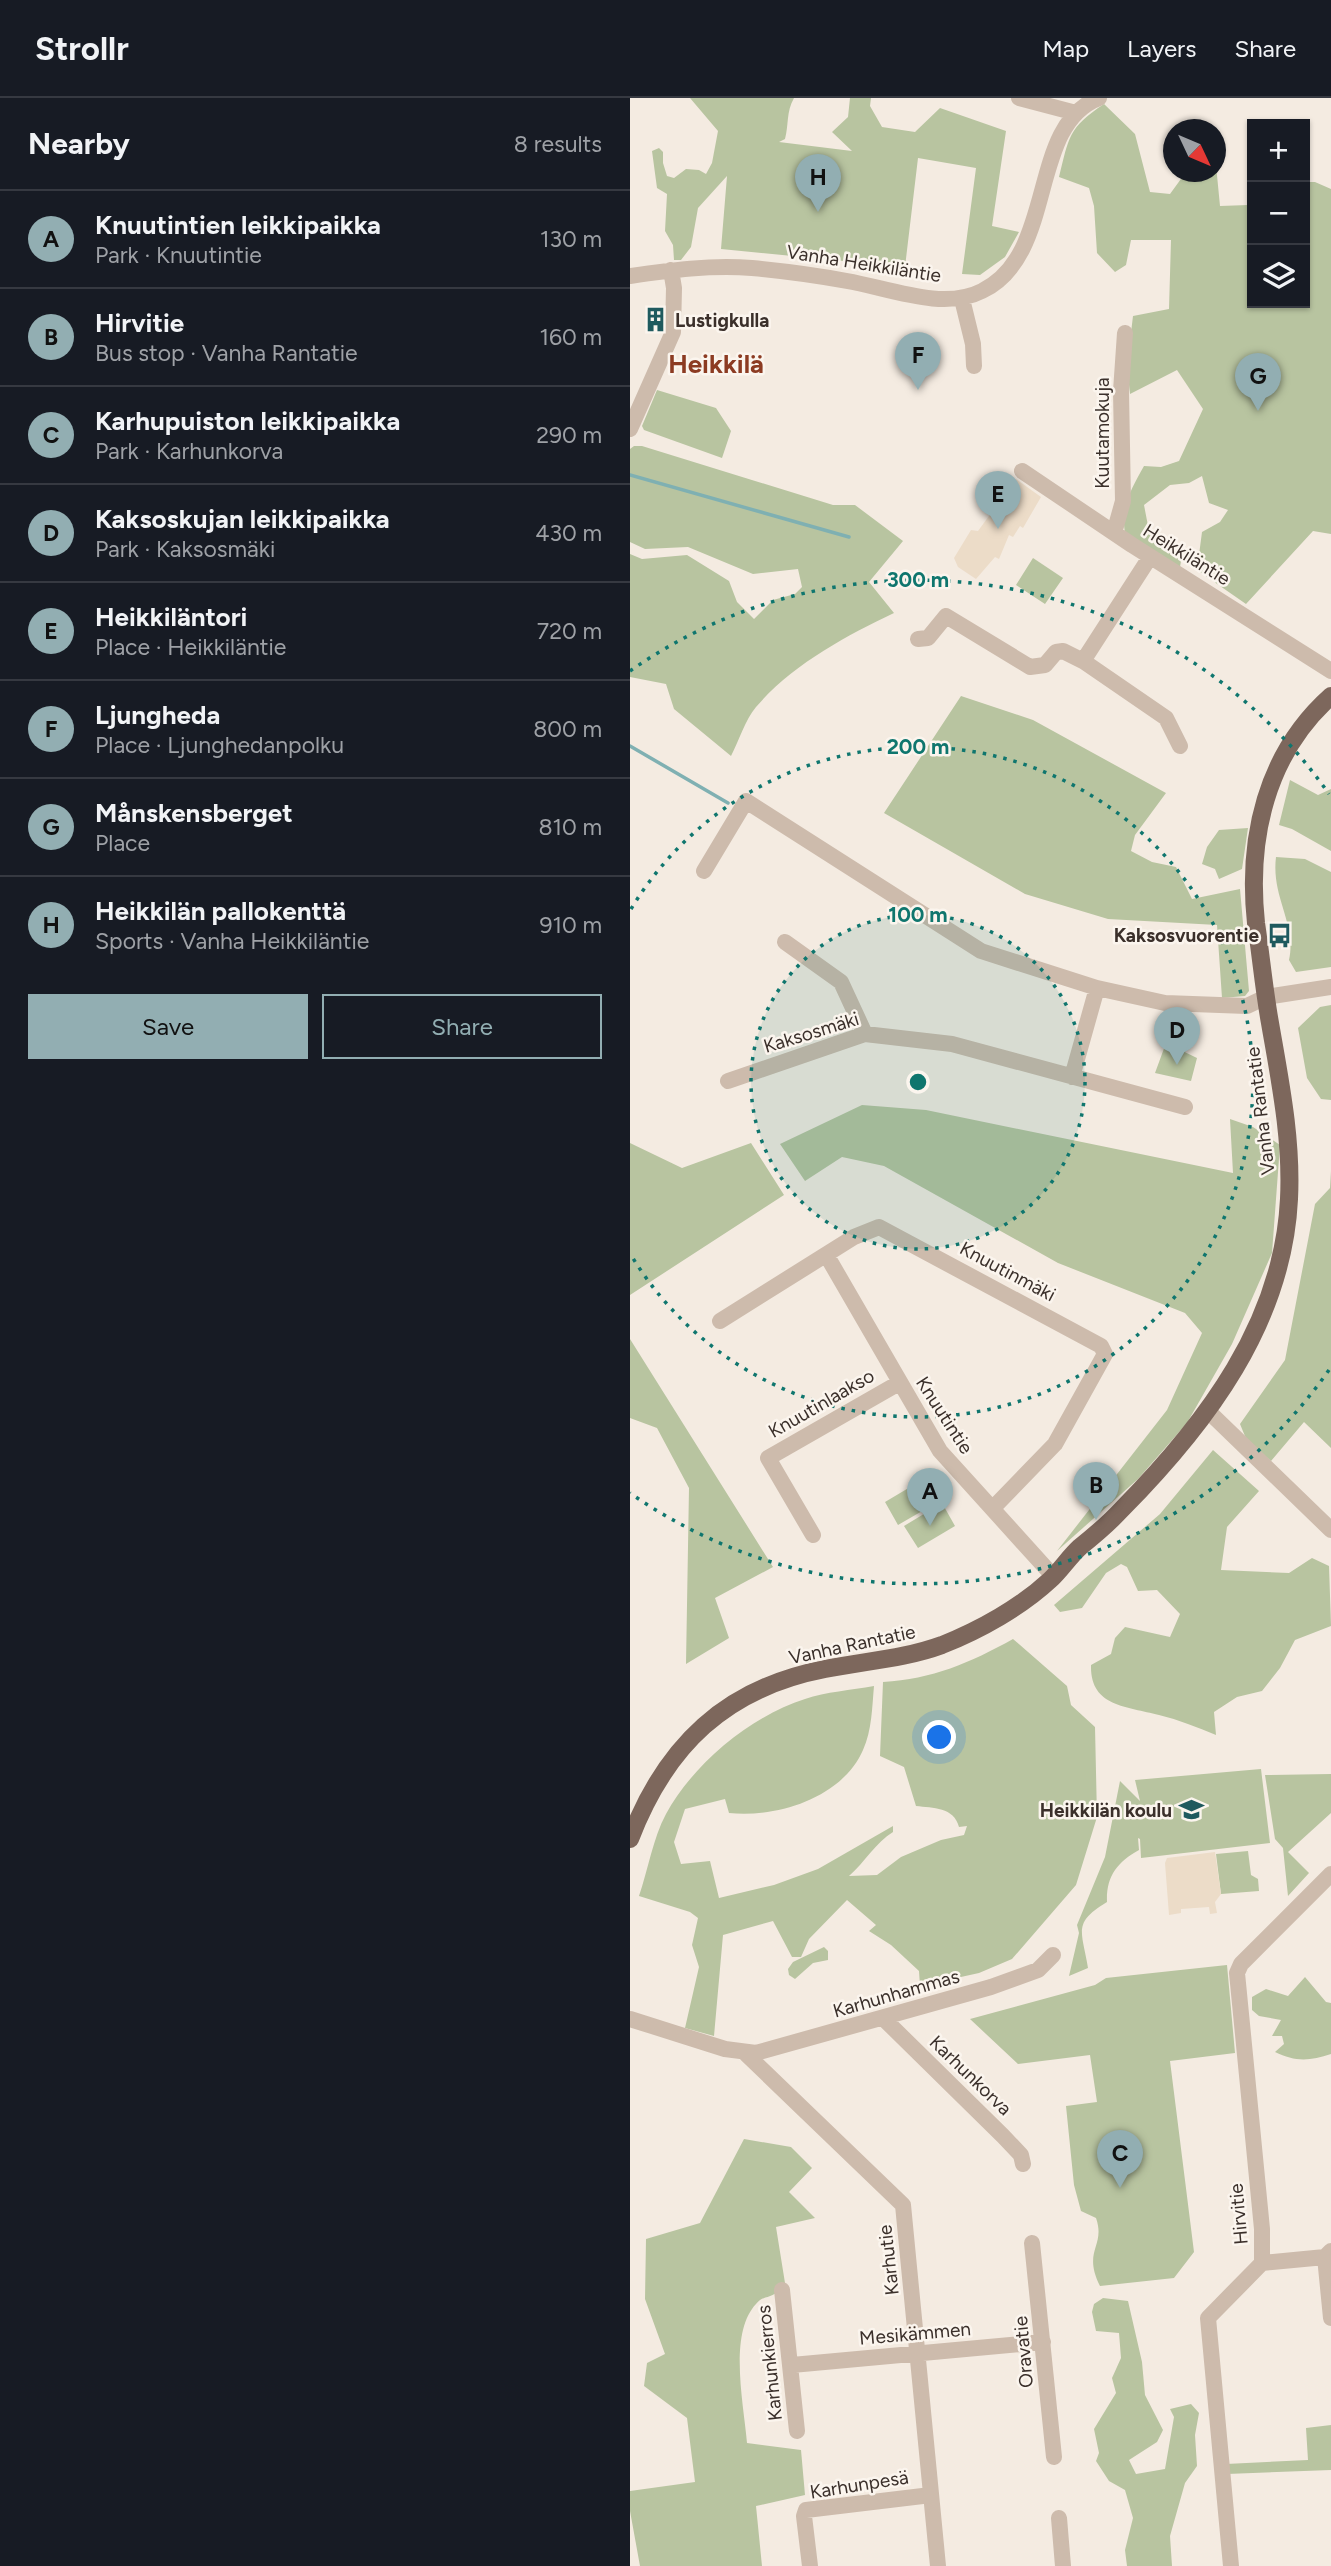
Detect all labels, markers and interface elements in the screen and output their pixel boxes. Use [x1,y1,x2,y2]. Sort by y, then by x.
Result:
text: Strollr [35,29,129,68]
text: Map [1042,34,1089,63]
text: Layers [1127,34,1196,63]
text: Share [1234,34,1296,63]
north arrow [1163,119,1226,182]
map controls [1247,119,1310,308]
button: + [1247,119,1310,182]
text: Nearby [28,125,130,162]
text: 8 results [514,130,602,158]
pin: H [795,154,841,212]
button: − [1247,182,1310,245]
text: Knuutintien leikkipaikka [95,209,381,241]
text: A [43,225,59,253]
text: 130 m [540,225,602,253]
street label: Vanha Heikkiläntie [785,240,943,287]
text: Park · Knuutintie [95,241,262,269]
button: layers [1247,245,1310,308]
building icon: Lustigkulla [641,306,669,334]
text: Hirvitie [95,307,184,339]
place label: Lustigkulla [675,309,769,332]
text: B [44,323,58,351]
text: 160 m [539,323,602,351]
pin: F [895,332,941,390]
text: Bus stop · Vanha Rantatie [95,339,358,367]
district label: Heikkilä [668,348,764,380]
pin: G [1235,353,1281,411]
street label: Kuutamokuja [1091,377,1114,489]
text: Karhupuiston leikkipaikka [95,405,400,437]
text: C [43,421,59,449]
text: 290 m [536,421,602,449]
text: Park · Karhunkorva [95,437,283,465]
pin: E [975,471,1021,529]
text: Kaksoskujan leikkipaikka [95,503,390,535]
text: D [43,519,59,547]
text: 430 m [535,519,602,547]
street label: Heikkiläntie [1139,519,1235,590]
text: Park · Kaksosmäki [95,535,275,563]
text: 300 m [887,567,949,592]
text: Heikkiläntori [95,601,247,633]
text: E [44,617,58,645]
text: 720 m [537,617,602,645]
text: Place · Heikkiläntie [95,633,286,661]
text: Ljungheda [95,699,220,731]
text: F [45,715,57,743]
text: 800 m [533,715,602,743]
text: Place · Ljunghedanpolku [95,731,344,759]
text: 200 m [887,734,949,759]
text: Månskensberget [95,797,293,829]
text: G [42,813,60,841]
text: 810 m [538,813,602,841]
text: Place [95,829,150,857]
text: Heikkilän pallokenttä [95,895,346,927]
text: 100 m [888,902,948,927]
text: H [42,911,60,939]
text: 910 m [539,911,602,939]
bus stop icon: Kaksosvuorentie [1265,921,1293,949]
place label: Kaksosvuorentie [1114,924,1259,947]
text: Sports · Vanha Heikkiläntie [95,927,369,955]
button: Save [28,994,308,1059]
button: Share [322,994,602,1059]
street label: Kaksosmäki [761,1007,862,1058]
pin: D [1154,1007,1200,1065]
street label: Vanha Rantatie [1241,1046,1280,1176]
centre of rings [906,1070,930,1094]
street label: Knuutinmäki [956,1237,1060,1306]
street label: Knuutinlaakso [764,1364,878,1443]
street label: Knuutintie [911,1372,978,1458]
pin: B [1073,1462,1119,1520]
pin: A [907,1468,953,1526]
street label: Vanha Rantatie [787,1620,917,1669]
your location [922,1720,956,1754]
school or university icon: Heikkilän koulu [1178,1796,1206,1824]
place label: Heikkilän koulu [1040,1799,1172,1822]
street label: Karhunhammas [830,1964,962,2023]
street label: Karhunkorva [925,2031,1016,2120]
pin: C [1097,2130,1143,2188]
street label: Hirvitie [1224,2182,1253,2246]
street label: Karhutie [873,2224,904,2296]
street label: Karhunkierros [752,2304,787,2422]
street label: Oravatie [1009,2315,1038,2389]
street label: Mesikämmen [858,2317,972,2350]
street label: Karhunpesä [808,2465,910,2504]

